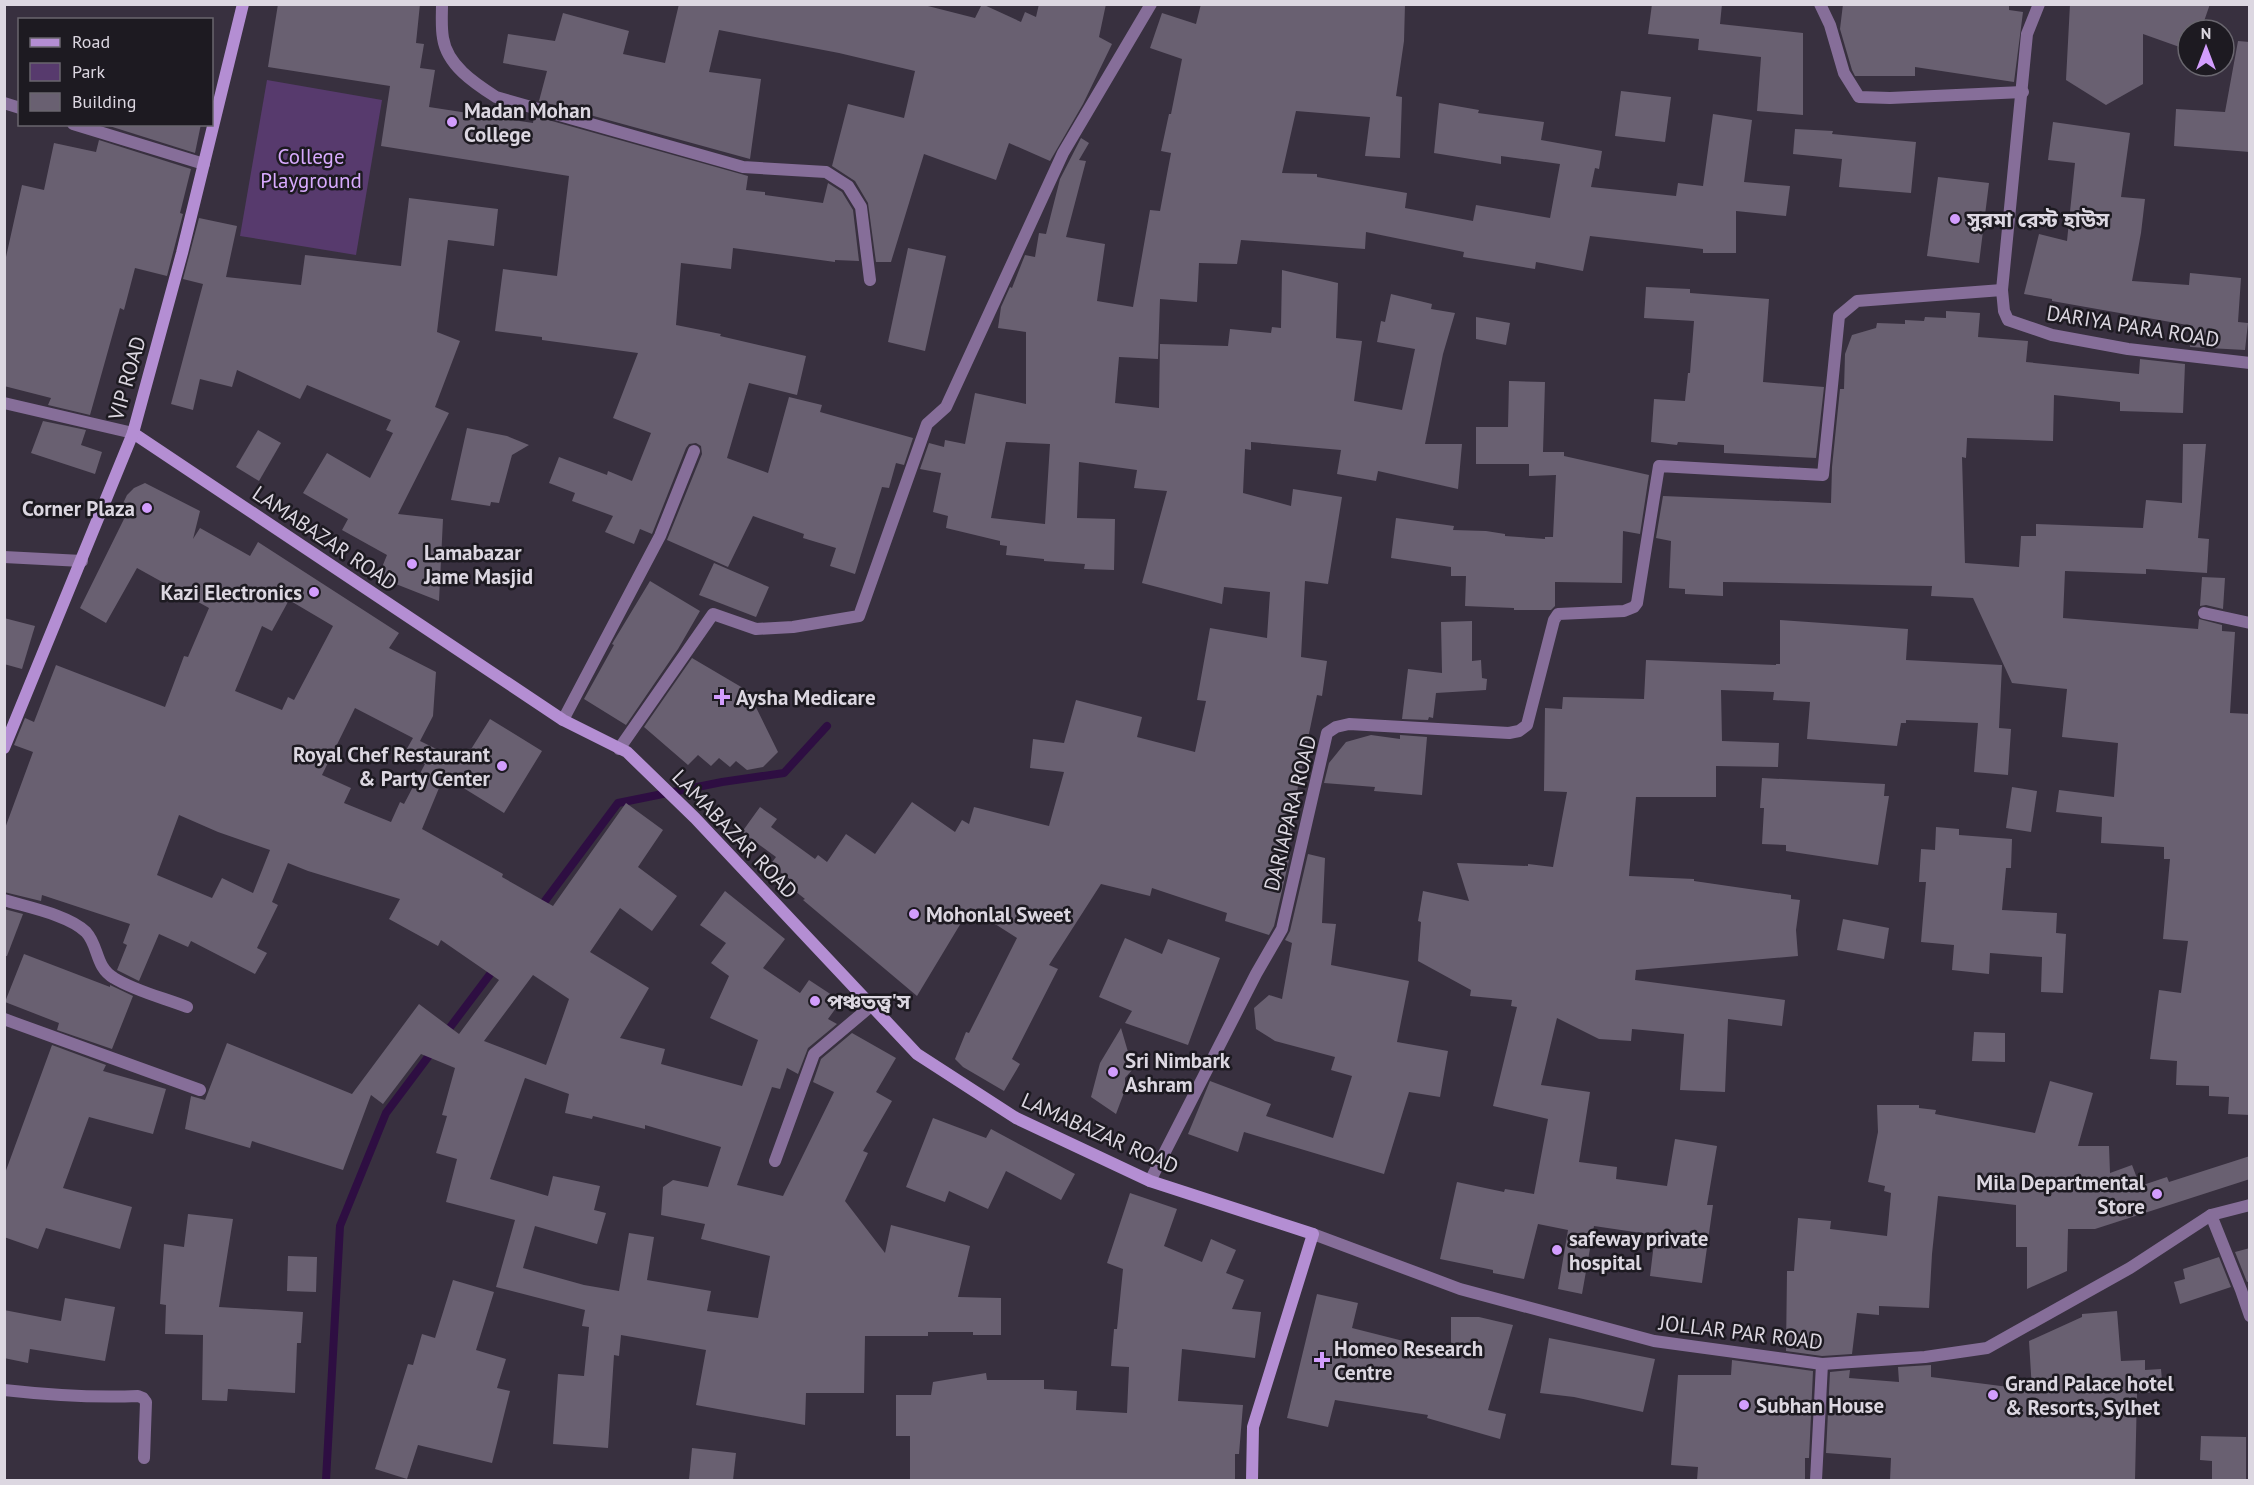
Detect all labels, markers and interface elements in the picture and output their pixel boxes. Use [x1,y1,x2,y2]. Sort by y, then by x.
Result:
legend [18,18,213,126]
north arrow [2176,18,2236,78]
text: N [2201,23,2211,43]
text: Road [72,30,110,53]
text: Park [72,60,105,83]
text: Building [72,90,136,113]
place label: Madan Mohan College [464,97,591,148]
marker: Madan Mohan College [445,115,459,129]
park label: College Playground [260,143,362,194]
place label: সুরমা রেস্ট হাউস [1966,206,2110,233]
marker: সুরমা রেস্ট হাউস [1948,212,1962,226]
street label: DARIYA PARA ROAD [2045,299,2221,353]
street label: VIP ROAD [102,333,152,424]
street label: LAMABAZAR ROAD [247,479,403,597]
place label: Corner Plaza [22,495,135,522]
marker: Corner Plaza [140,501,154,515]
place label: Lamabazar Jame Masjid [423,539,533,590]
marker: Lamabazar Jame Masjid [405,557,419,571]
place label: Kazi Electronics [161,579,302,606]
marker: Kazi Electronics [307,585,321,599]
place label: Aysha Medicare [736,684,876,711]
marker: Aysha Medicare [713,688,731,706]
street label: DARIAPARA ROAD [1258,732,1322,894]
place label: Royal Chef Restaurant & Party Center [293,741,491,792]
marker: Royal Chef Restaurant & Party Center [495,759,509,773]
street label: LAMABAZAR ROAD [666,764,804,904]
place label: Mohonlal Sweet [926,901,1072,928]
marker: Mohonlal Sweet [907,907,921,921]
place label: পঞ্চতত্ত্ব'স [827,988,911,1015]
marker: পঞ্চতত্ত্ব'স [808,994,822,1008]
place label: Sri Nimbark Ashram [1125,1047,1231,1098]
marker: Sri Nimbark Ashram [1106,1065,1120,1079]
street label: LAMABAZAR ROAD [1017,1086,1183,1180]
place label: Mila Departmental Store [1976,1169,2146,1220]
marker: Mila Departmental Store [2150,1187,2164,1201]
place label: safeway private hospital [1569,1225,1708,1276]
marker: safeway private hospital [1550,1243,1564,1257]
street label: JOLLAR PAR ROAD [1657,1308,1824,1355]
place label: Homeo Research Centre [1334,1335,1483,1386]
marker: Homeo Research Centre [1315,1353,1329,1367]
place label: Grand Palace hotel & Resorts, Sylhet [2005,1370,2174,1421]
marker: Grand Palace hotel & Resorts, Sylhet [1986,1388,2000,1402]
place label: Subhan House [1756,1392,1884,1419]
marker: Subhan House [1737,1398,1751,1412]

